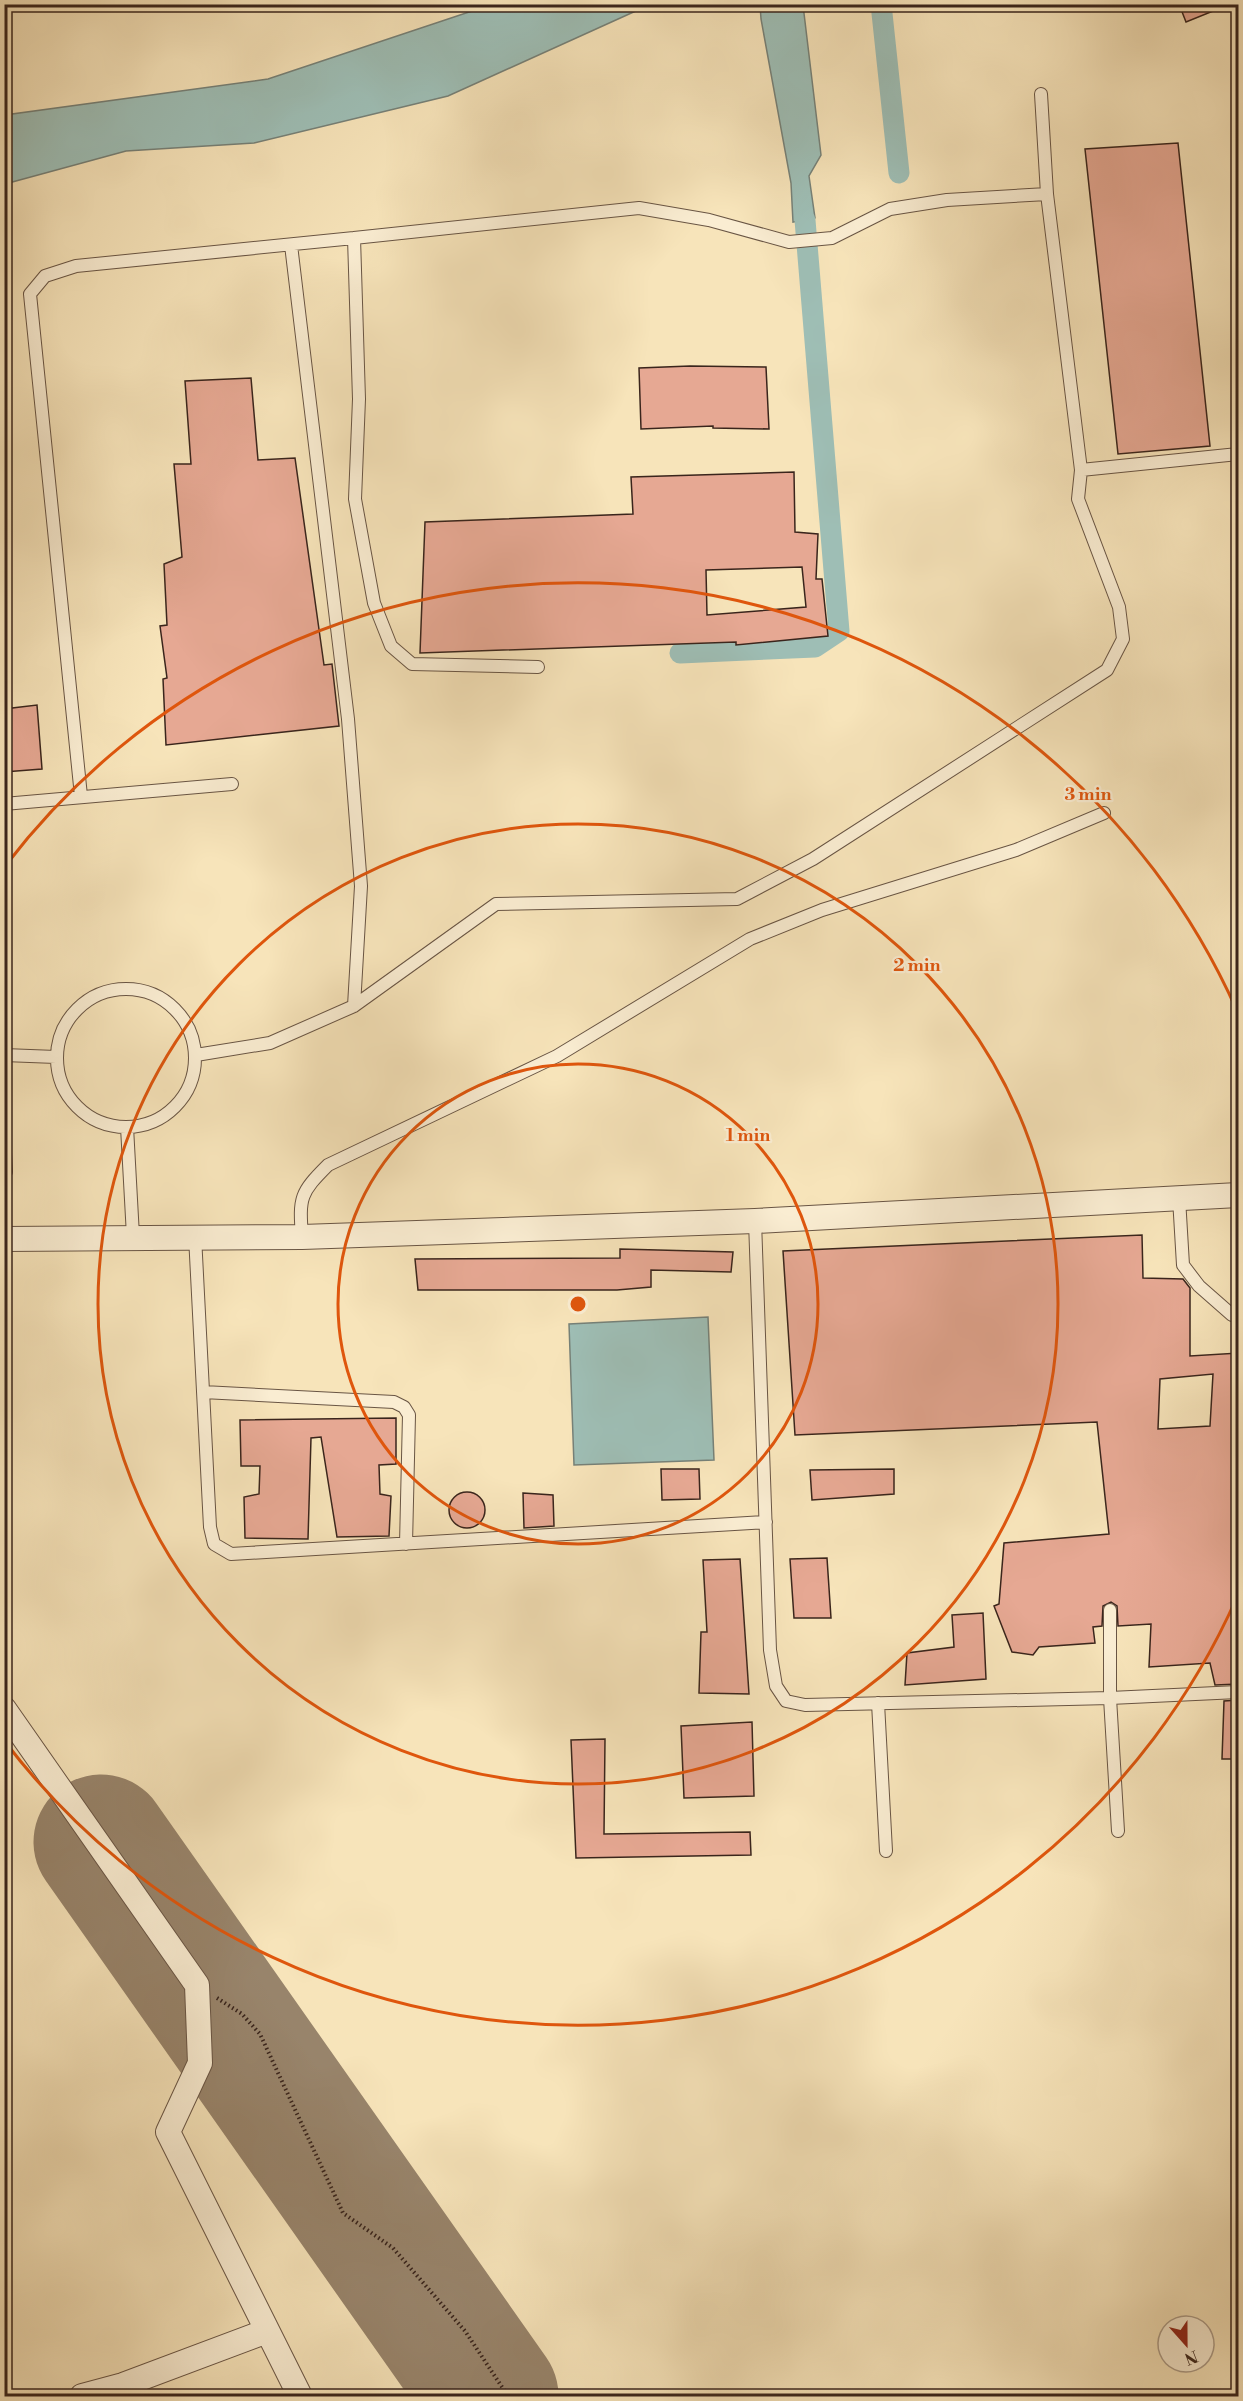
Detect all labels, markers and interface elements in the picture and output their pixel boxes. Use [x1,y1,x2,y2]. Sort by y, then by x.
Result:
text: 3 min [1065,783,1111,806]
text: 2 min [893,954,941,977]
text: 1 min [726,1124,770,1147]
centre of rings [568,1294,588,1314]
north arrow [1156,2314,1216,2374]
text: N [1181,2345,1201,2369]

